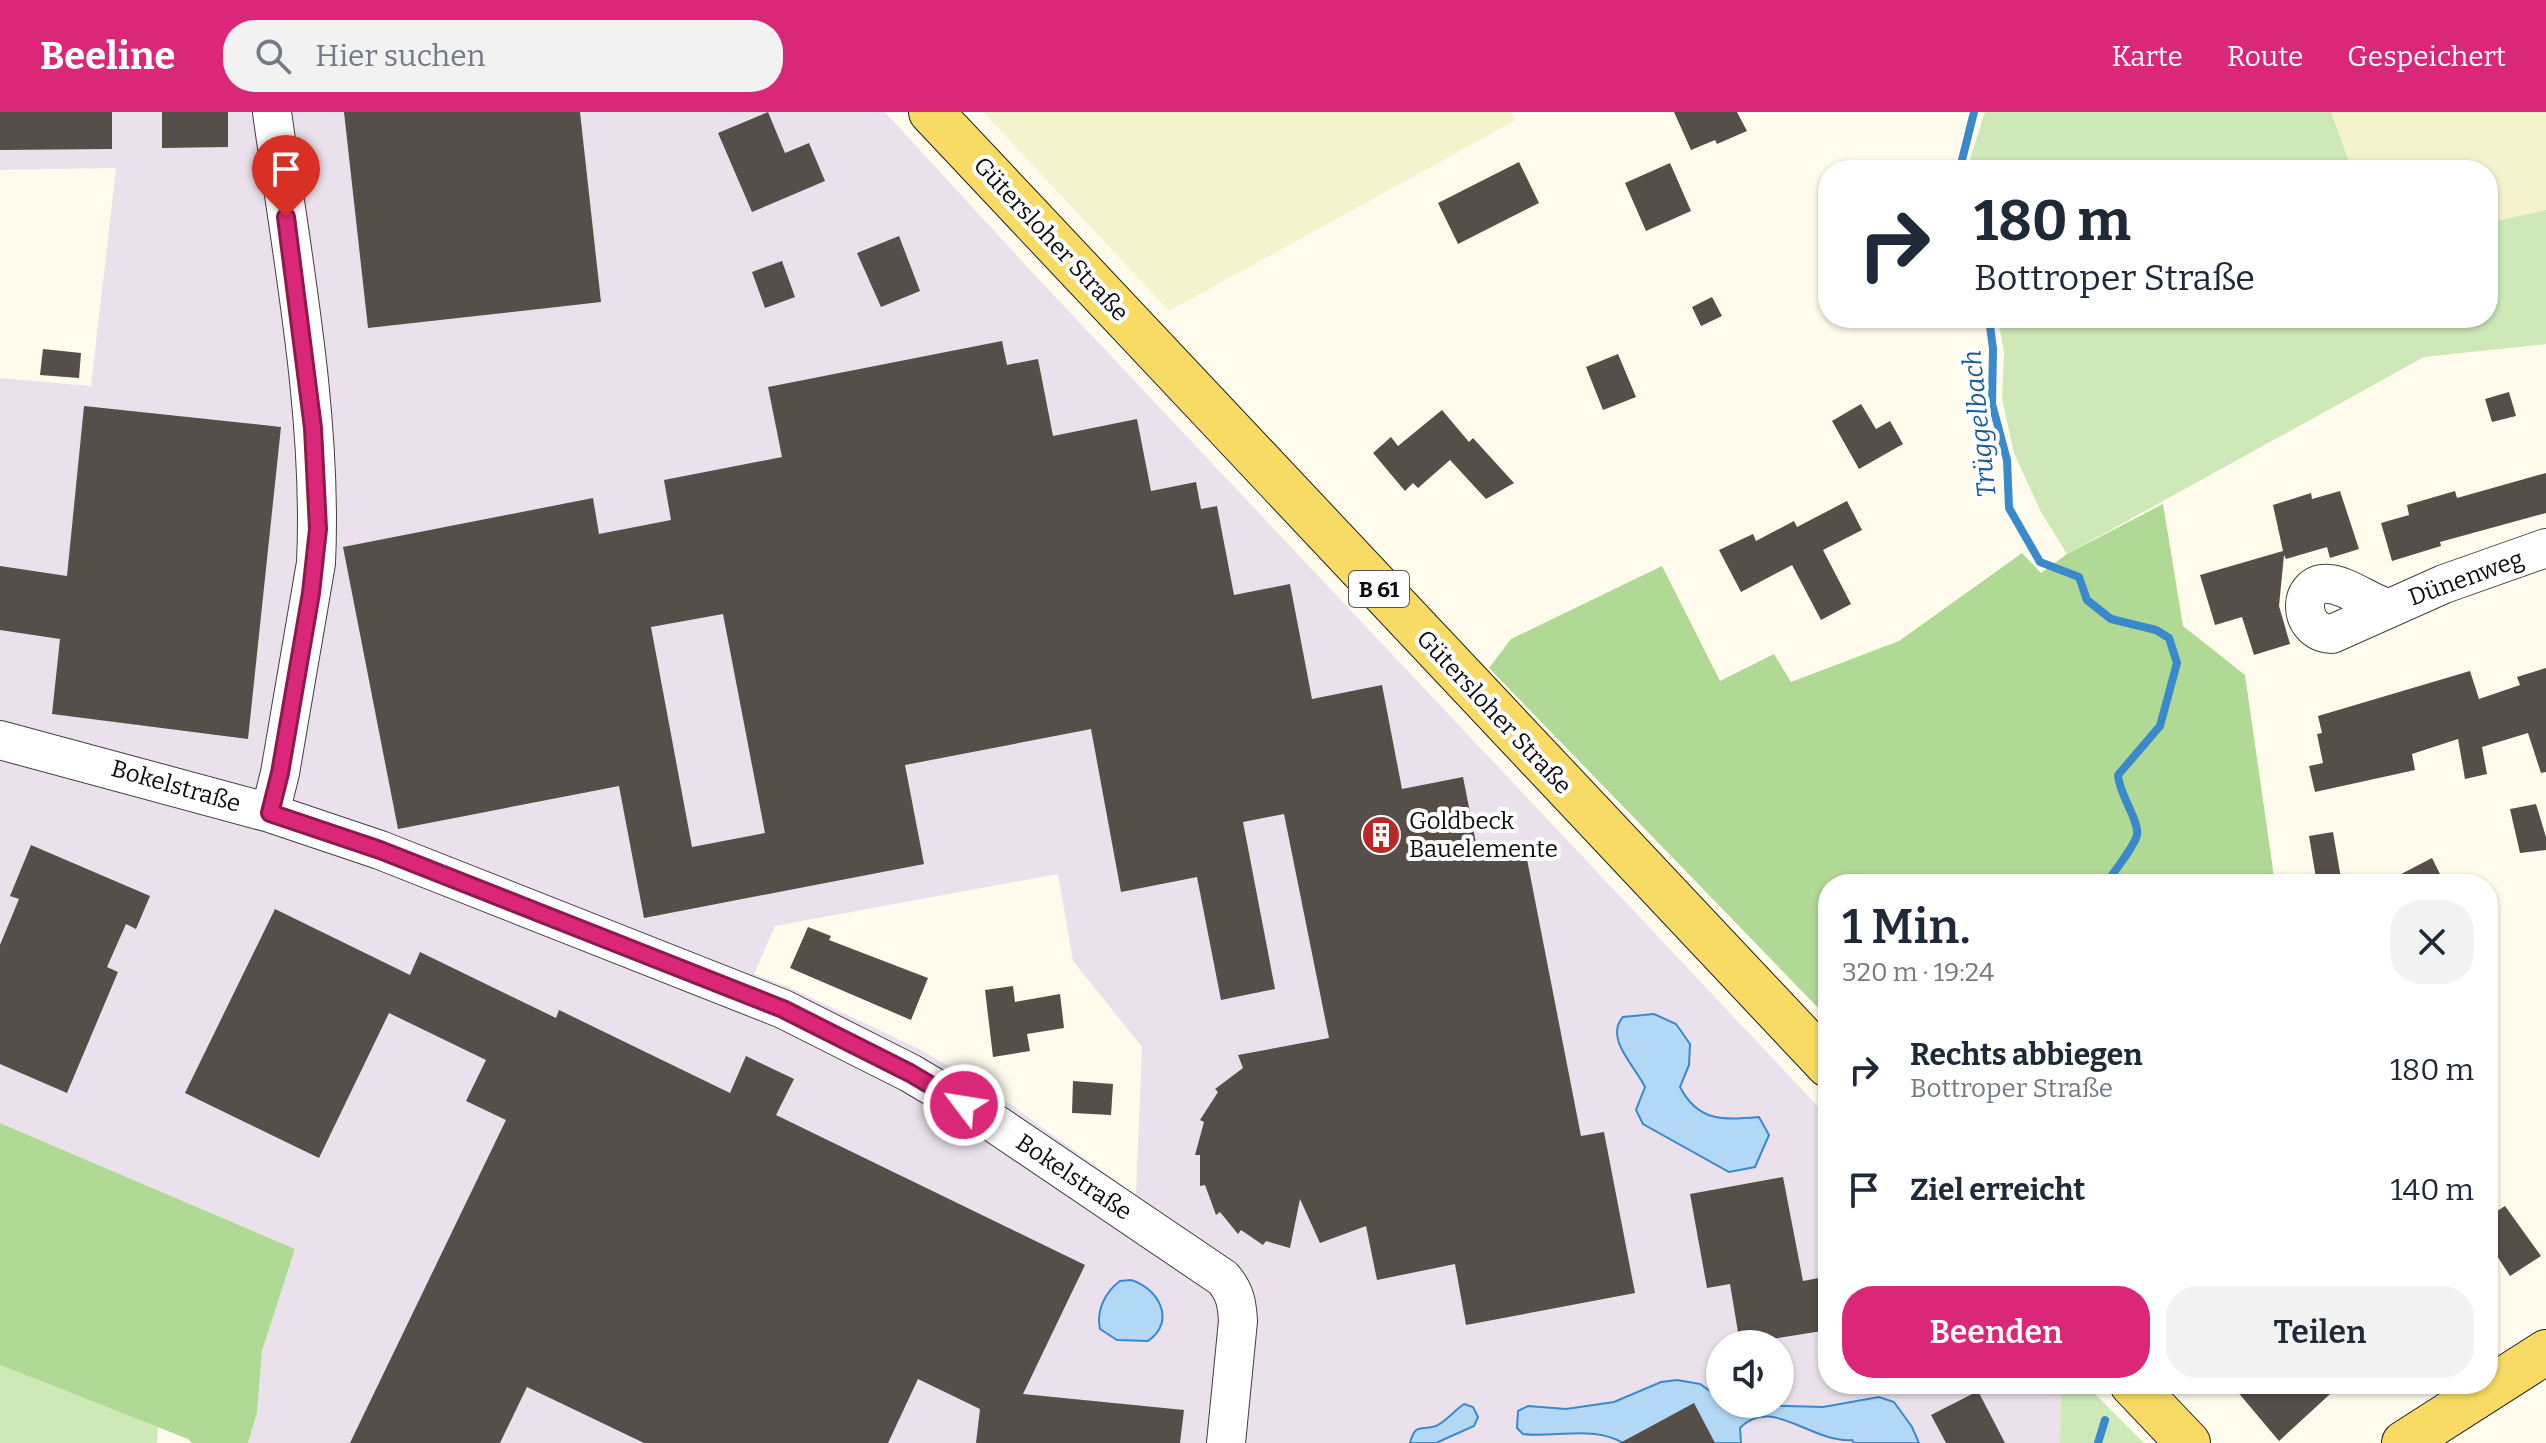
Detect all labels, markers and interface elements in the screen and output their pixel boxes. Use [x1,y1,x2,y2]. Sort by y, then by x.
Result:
search box [223,20,783,92]
text: Beeline [40,33,175,79]
icon: search [251,34,295,78]
text: Hier suchen [315,38,486,74]
text: Karte [2112,40,2183,73]
text: Route [2227,40,2303,73]
text: Gespeichert [2347,40,2506,73]
pin [252,135,320,217]
icon: arrive [264,147,308,191]
street label: Gütersloher Straße [968,151,1134,327]
text: 180 m [1974,188,2131,255]
icon: right [1842,192,1946,296]
text: Bottroper Straße [1974,256,2255,300]
water label: Trüggelbach [1956,349,2003,499]
street label: Dünenweg [2405,544,2527,612]
road number: B 61 [1349,571,1409,607]
street label: Gütersloher Straße [1411,624,1577,800]
street label: Bokelstraße [108,754,244,818]
place label: Goldbeck Bauelemente [1409,807,1558,863]
building icon: Goldbeck Bauelemente [1360,814,1402,856]
text: 1 Min. [1842,898,1971,956]
button: close [2390,900,2474,984]
text: 320 m · 19:24 [1842,957,1994,988]
text: Rechts abbiegen [1910,1037,2143,1073]
icon: right [1842,1048,1886,1092]
text: 180 m [2390,1052,2474,1088]
position arrow [922,1063,1006,1147]
text: Bottroper Straße [1910,1073,2113,1104]
street label: Bokelstraße [1011,1128,1137,1226]
icon: arrive [1842,1168,1886,1212]
text: Ziel erreicht [1910,1172,2085,1208]
text: 140 m [2390,1172,2474,1208]
button: Beenden [1842,1286,2150,1378]
button: Teilen [2166,1286,2474,1378]
map controls [1706,1330,1794,1418]
button: sound [1706,1330,1794,1418]

